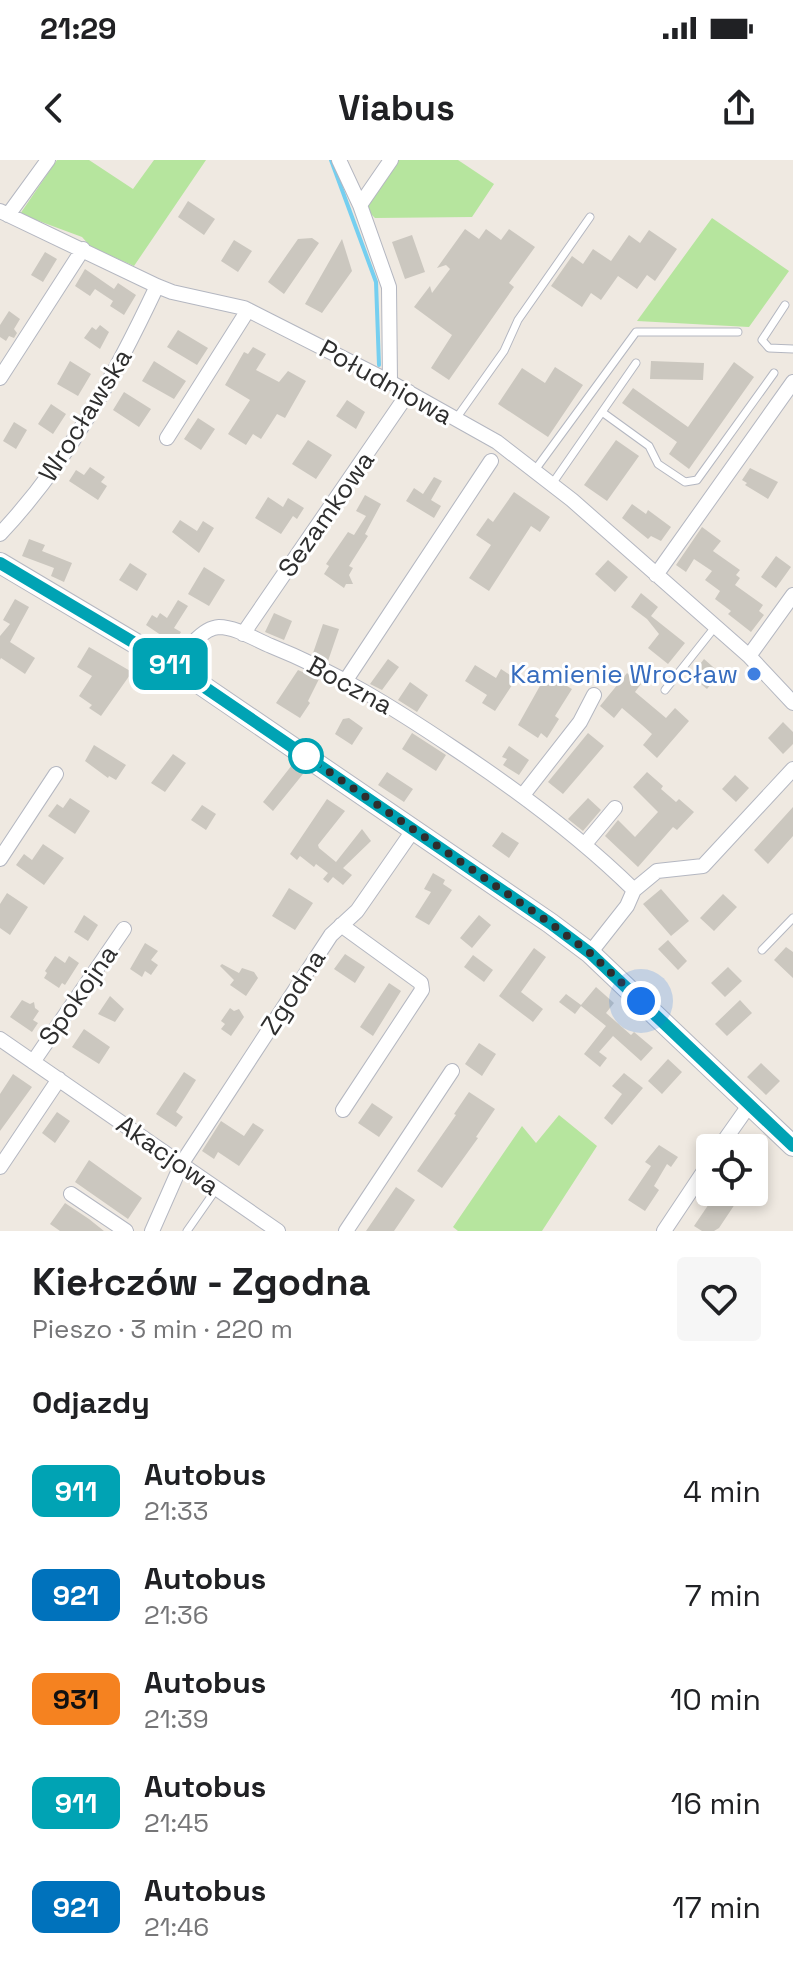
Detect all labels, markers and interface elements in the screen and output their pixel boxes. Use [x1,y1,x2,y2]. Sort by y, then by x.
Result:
text: 21:29 [40,9,117,48]
text: Viabus [338,85,455,131]
icon: back [32,86,76,130]
icon: share [717,86,761,130]
street label: Południowa [313,331,459,433]
street label: Wrocławska [31,342,139,488]
street label: Sezamkowa [270,444,382,584]
line badge: 911 [124,638,216,690]
text: 911 [149,646,191,682]
street label: Boczna [301,648,399,722]
place label: Kamienie Wrocław [510,657,738,691]
marker: Kamienie Wrocław [745,665,763,683]
unlabelled marker [289,739,323,773]
street label: Spokojna [31,938,125,1052]
street label: Zgodna [253,943,333,1041]
your location [621,981,661,1021]
street label: Akacjowa [110,1107,226,1203]
map controls [696,1134,768,1206]
button: locate [696,1134,768,1206]
button: heart [677,1257,761,1341]
text: Kiełczów - Zgodna [32,1258,371,1306]
text: Pieszo · 3 min · 220 m [32,1312,293,1346]
text: Odjazdy [32,1383,150,1422]
text: Autobus [144,1455,266,1494]
text: 4 min [683,1472,761,1511]
text: 911 [55,1473,97,1509]
text: 21:33 [144,1494,209,1528]
text: Autobus [144,1559,266,1598]
text: 7 min [685,1576,761,1615]
text: 921 [53,1577,99,1613]
text: 21:36 [144,1598,209,1632]
text: Autobus [144,1663,266,1702]
text: 10 min [670,1680,761,1719]
text: 931 [53,1681,99,1717]
text: 21:39 [144,1702,209,1736]
text: Autobus [144,1767,266,1806]
text: 16 min [671,1784,761,1823]
text: 911 [55,1785,97,1821]
text: 21:45 [144,1806,209,1840]
text: Autobus [144,1871,266,1910]
text: 17 min [672,1888,761,1927]
text: 921 [53,1889,99,1925]
text: 21:46 [144,1910,209,1944]

